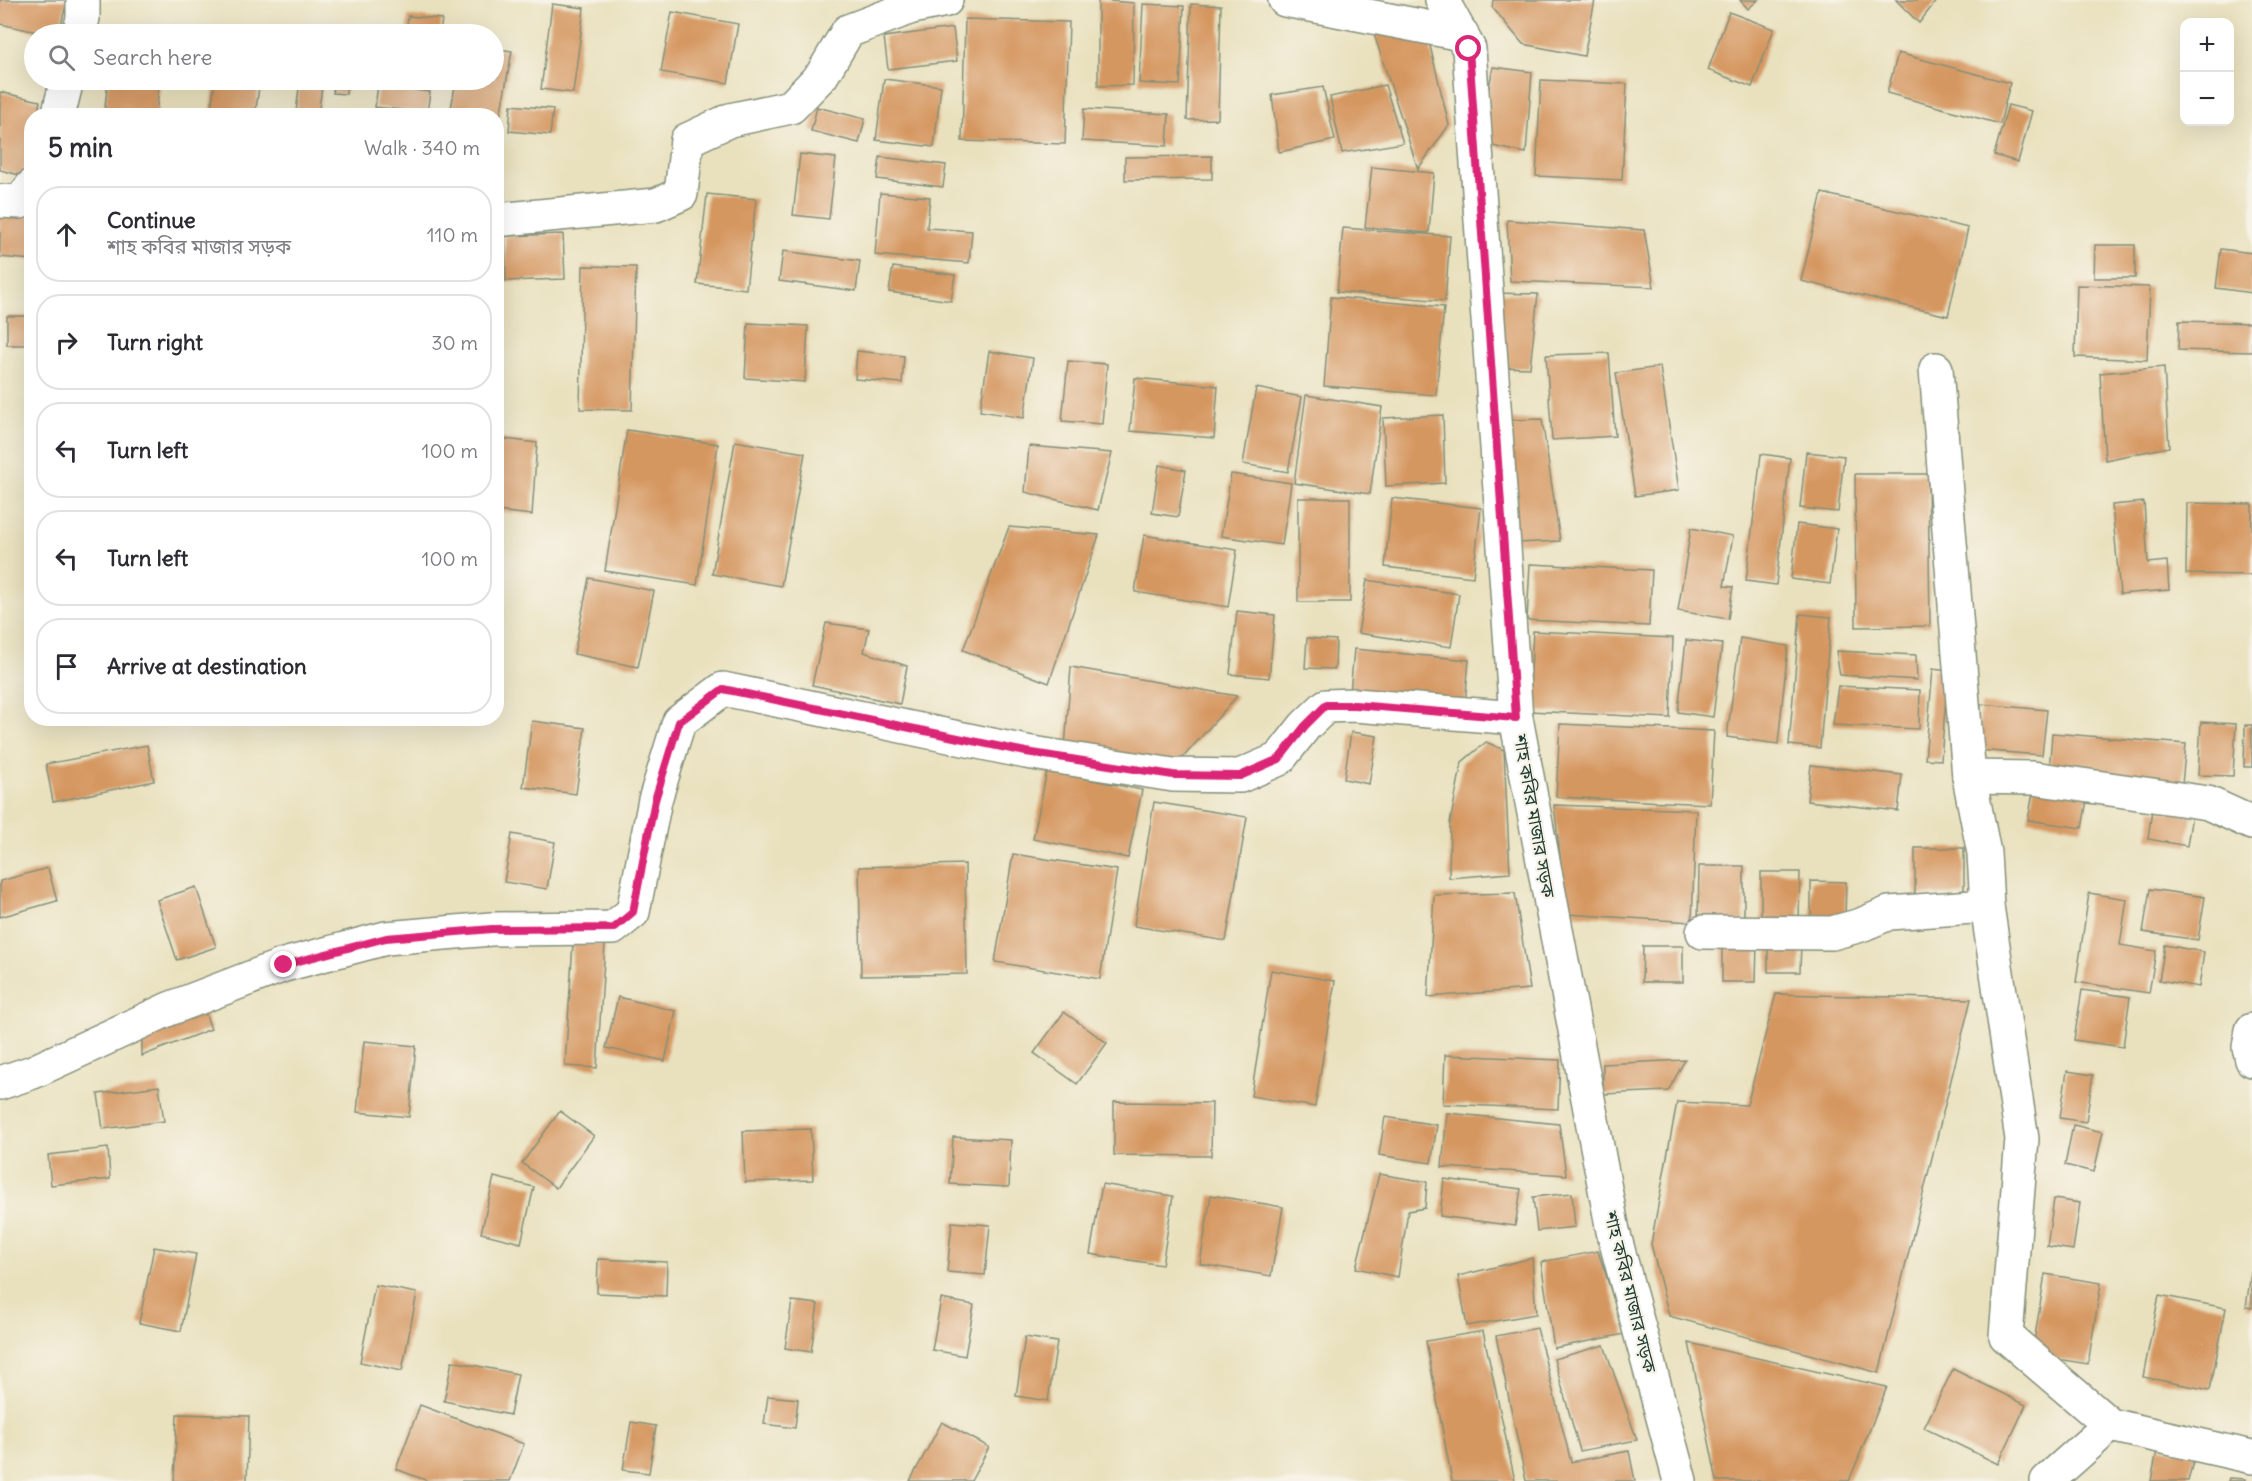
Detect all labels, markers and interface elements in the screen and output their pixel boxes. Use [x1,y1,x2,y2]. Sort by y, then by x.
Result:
map controls [2180,18,2234,126]
button: + [2180,18,2234,72]
search box [24,24,504,90]
route start [1455,35,1481,61]
icon: search [45,41,78,74]
text: Search here [93,43,212,71]
button: − [2180,72,2234,126]
text: 5 min [48,131,113,164]
text: Walk · 340 m [364,135,480,160]
text: Continue [107,206,196,234]
icon: ahead [50,218,83,251]
text: 110 m [427,222,478,247]
text: শাহ কবির মাজার সড়ক [107,234,291,259]
icon: right [50,326,83,359]
text: Turn right [107,328,203,356]
text: 30 m [431,330,478,355]
icon: left [50,434,83,467]
text: Turn left [107,436,188,464]
text: 100 m [421,438,478,463]
icon: left [50,542,83,575]
text: Turn left [107,544,188,572]
text: 100 m [421,546,478,571]
icon: arrive [50,650,83,683]
text: Arrive at destination [107,652,307,680]
street label: শাহ কবির মাজার সড়ক [1509,731,1560,900]
route end [270,951,296,977]
street label: শাহ কবির মাজার সড়ক [1599,1208,1662,1375]

